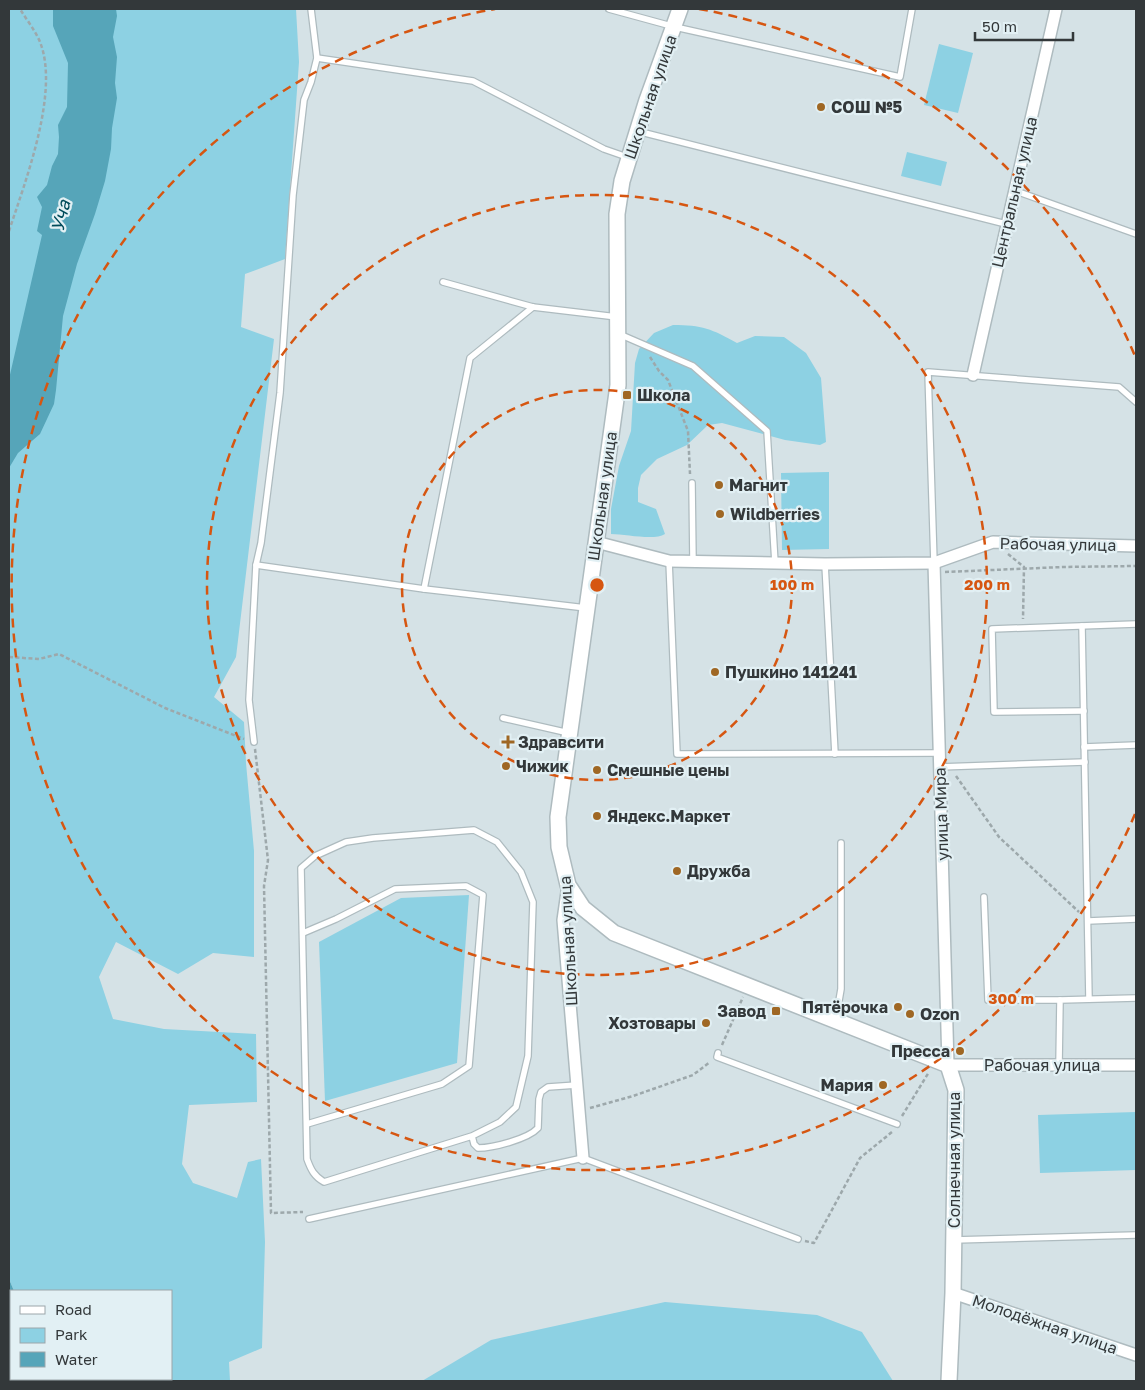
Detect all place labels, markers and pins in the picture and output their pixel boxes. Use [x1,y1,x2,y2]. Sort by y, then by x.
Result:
place label: СОШ №5 [831,97,902,117]
marker: СОШ №5 [815,101,827,113]
place label: Школа [637,385,690,405]
marker: Школа [621,389,633,401]
place label: Магнит [729,475,788,495]
marker: Магнит [713,479,725,491]
place label: Wildberries [730,504,820,524]
marker: Wildberries [714,508,726,520]
centre of rings [588,576,606,594]
place label: Пушкино 141241 [725,662,857,682]
marker: Пушкино 141241 [709,666,721,678]
place label: Здравсити [518,732,604,752]
marker: Здравсити [502,736,514,748]
place label: Чижик [516,756,570,776]
marker: Чижик [500,760,512,772]
place label: Смешные цены [607,760,730,780]
marker: Смешные цены [591,764,603,776]
place label: Яндекс.Маркет [607,806,730,826]
marker: Яндекс.Маркет [591,810,603,822]
place label: Дружба [687,861,750,881]
marker: Дружба [671,865,683,877]
place label: Пятёрочка [802,997,888,1017]
place label: Завод [717,1001,766,1021]
marker: Пятёрочка [892,1001,904,1013]
place label: Ozon [920,1004,960,1024]
marker: Завод [770,1005,782,1017]
marker: Ozon [904,1008,916,1020]
place label: Хозтовары [608,1013,696,1033]
marker: Хозтовары [700,1017,712,1029]
place label: Пресса [891,1041,950,1061]
marker: Пресса [954,1045,966,1057]
place label: Мария [821,1075,873,1095]
marker: Мария [877,1079,889,1091]

